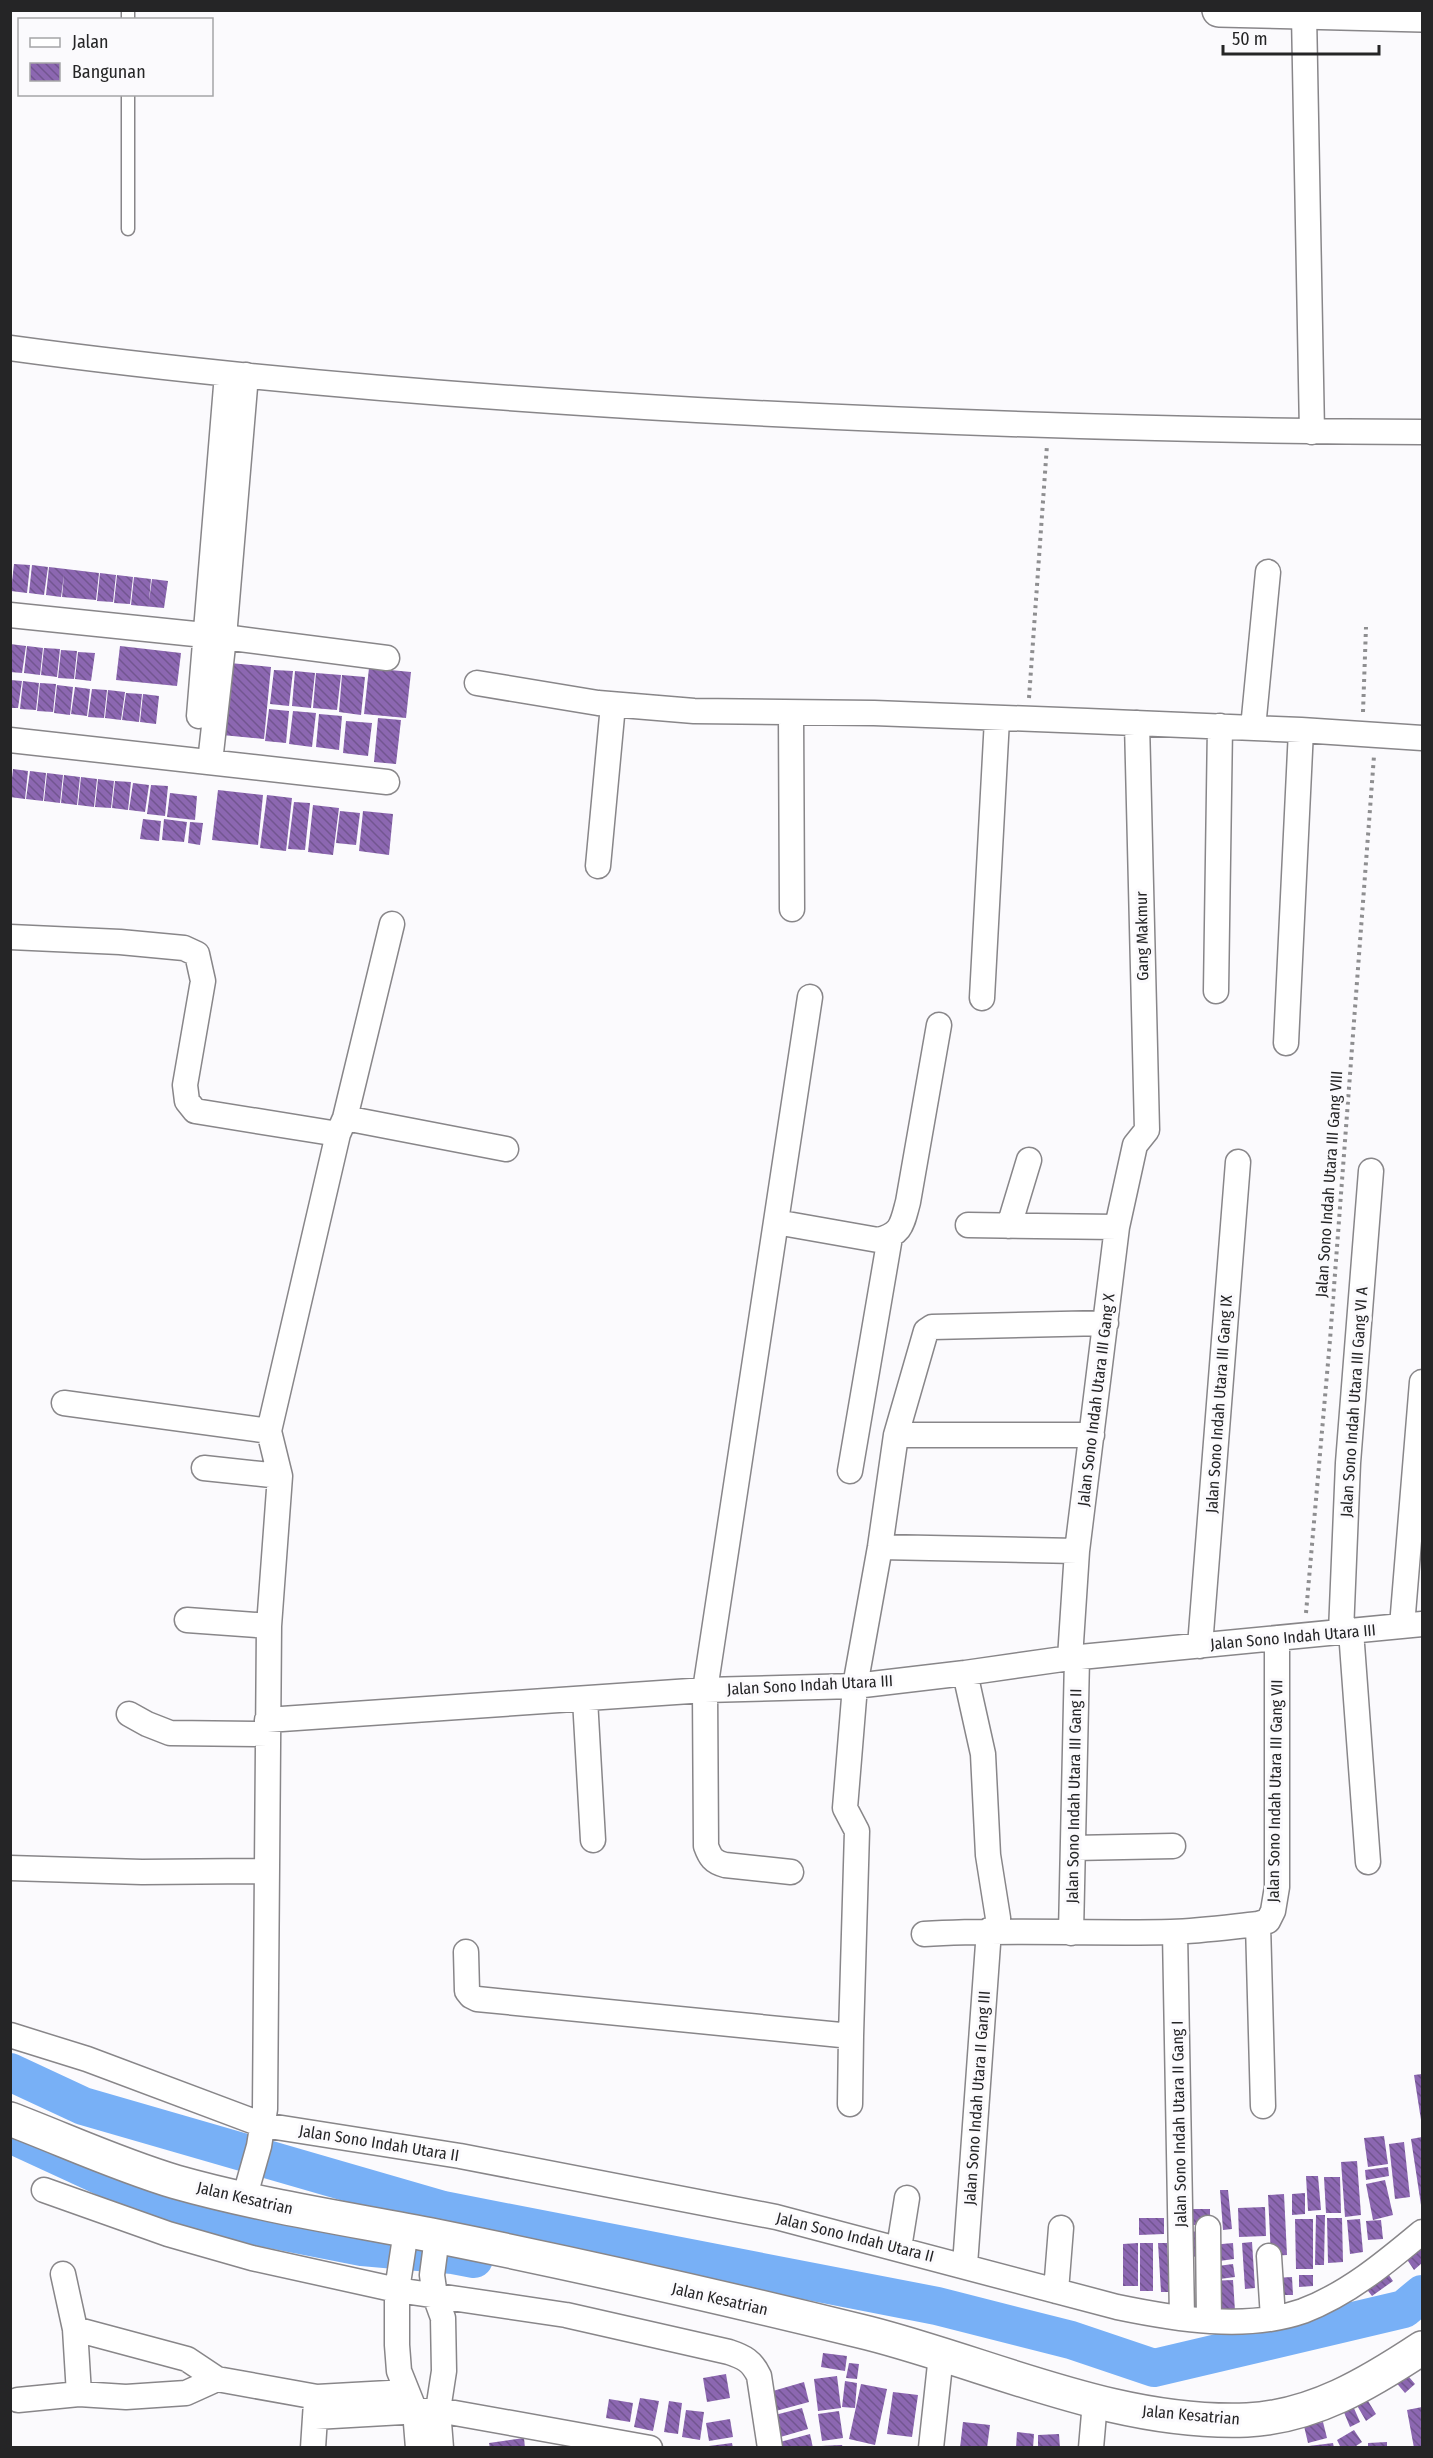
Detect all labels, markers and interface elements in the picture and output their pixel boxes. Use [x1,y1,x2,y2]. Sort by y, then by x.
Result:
legend [18,18,213,96]
scale bar [1223,18,1379,56]
text: 50 m [1232,28,1268,50]
text: Jalan [72,31,109,53]
text: Bangunan [72,61,146,83]
street label: Gang Makmur [1132,891,1152,981]
street label: Jalan Sono Indah Utara III Gang VIII [1312,1070,1346,1298]
street label: Jalan Sono Indah Utara III Gang VI A [1336,1286,1372,1518]
street label: Jalan Sono Indah Utara III Gang X [1074,1292,1119,1508]
street label: Jalan Sono Indah Utara III Gang IX [1202,1294,1236,1514]
street label: Jalan Sono Indah Utara III [1209,1620,1377,1654]
street label: Jalan Sono Indah Utara III [727,1671,893,1699]
street label: Jalan Sono Indah Utara III Gang VII [1264,1679,1286,1903]
street label: Jalan Sono Indah Utara III Gang II [1063,1688,1085,1904]
street label: Jalan Sono Indah Utara II Gang III [960,1990,994,2206]
street label: Jalan Sono Indah Utara II Gang I [1168,2021,1190,2227]
street label: Jalan Sono Indah Utara II [298,2121,460,2165]
street label: Jalan Kesatrian [195,2178,295,2218]
street label: Jalan Sono Indah Utara II [774,2208,936,2266]
street label: Jalan Kesatrian [670,2279,770,2319]
street label: Jalan Kesatrian [1141,2401,1241,2429]

